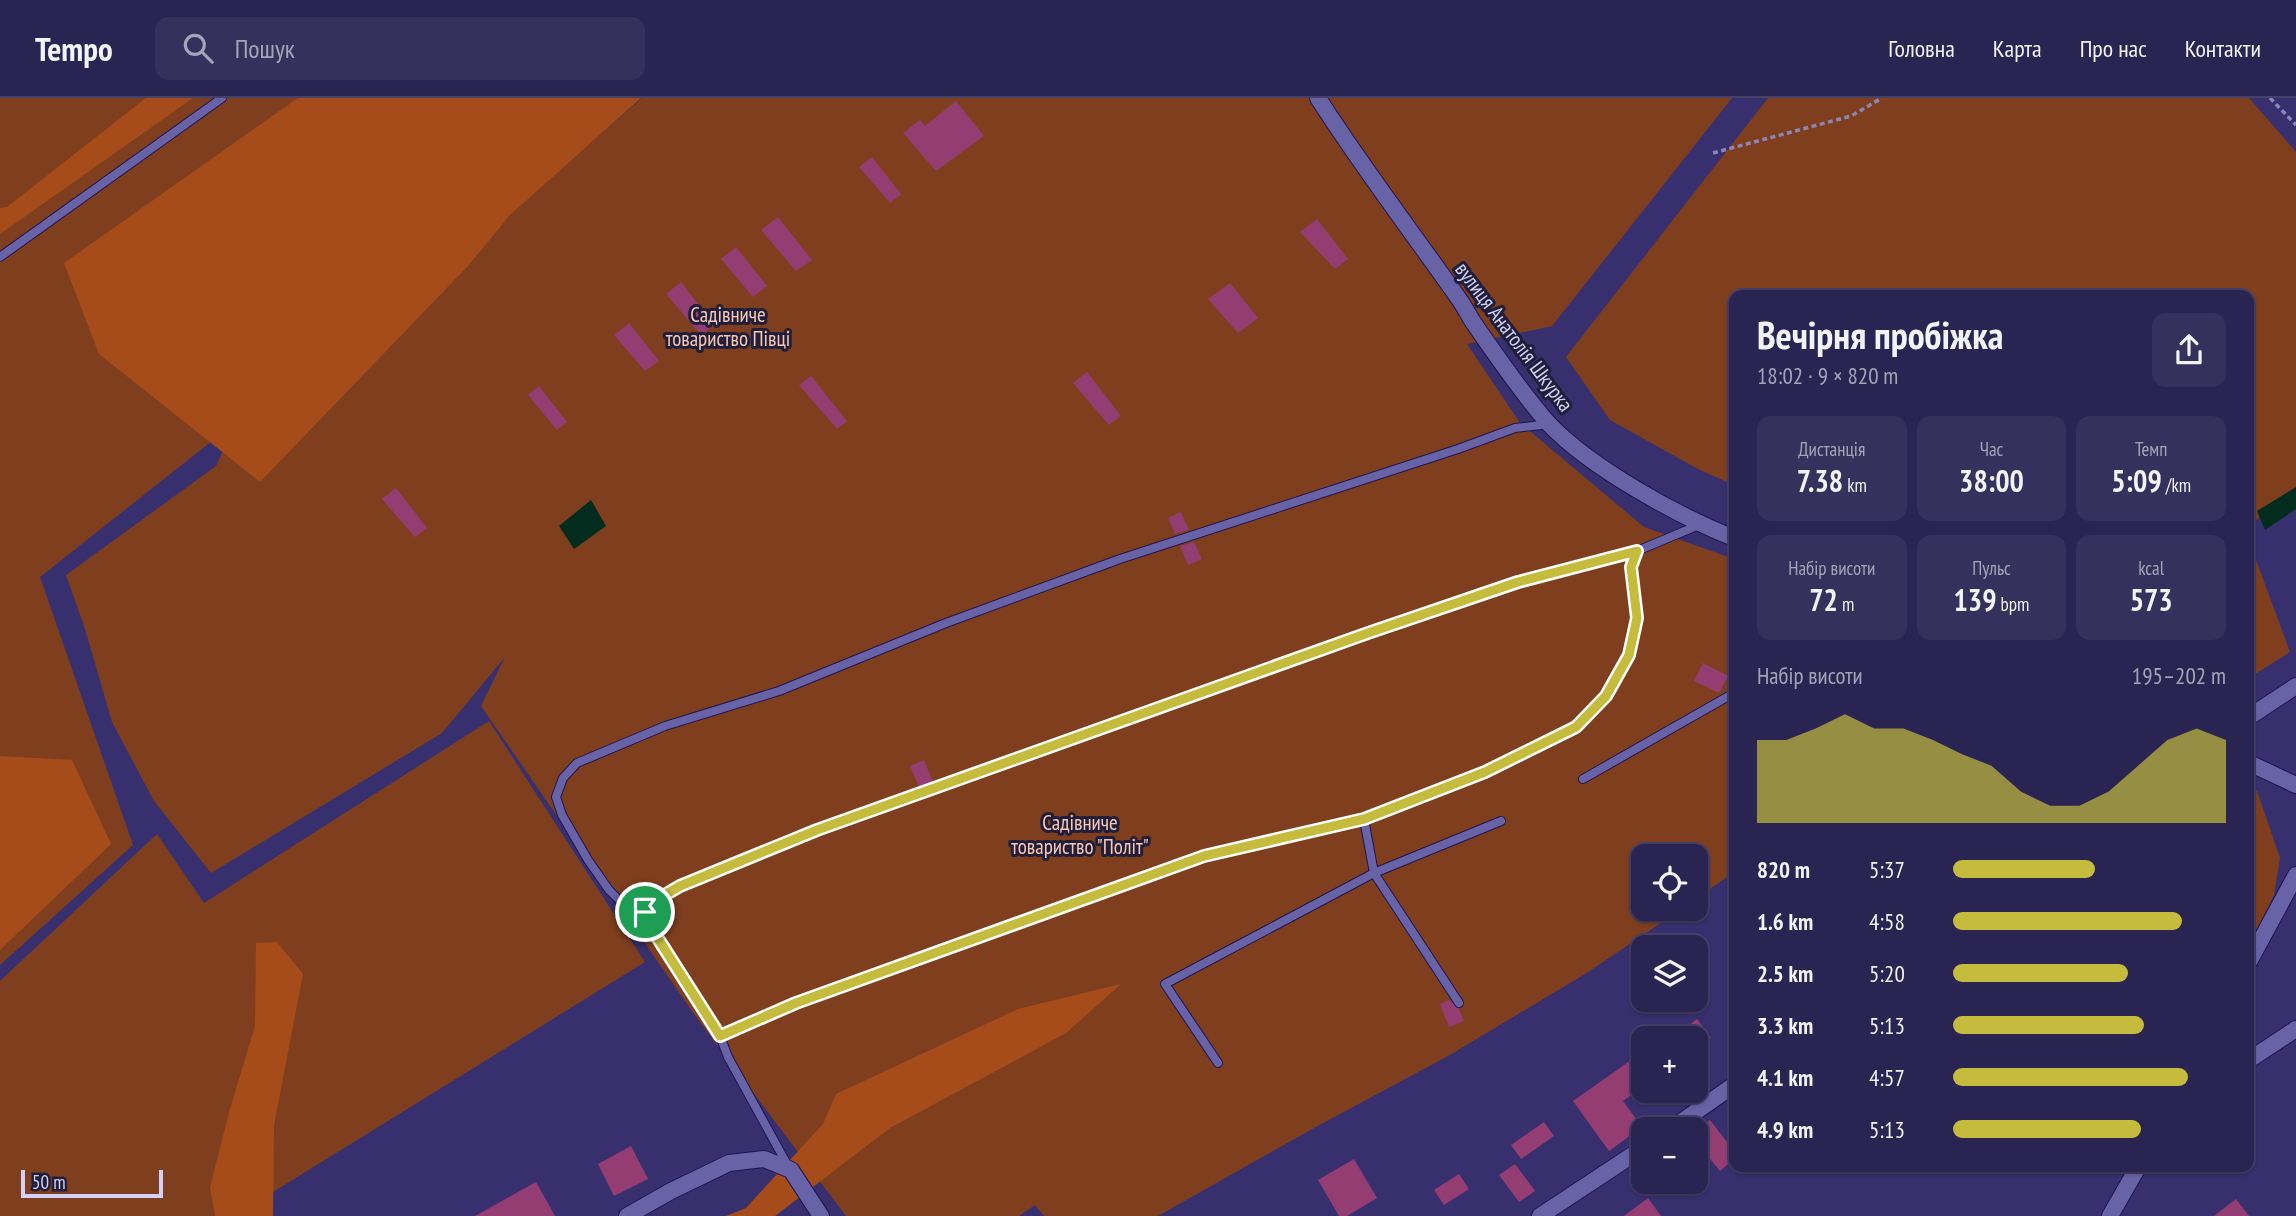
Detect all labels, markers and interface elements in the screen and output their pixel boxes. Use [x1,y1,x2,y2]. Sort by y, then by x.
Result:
search box [155,17,645,80]
text: Tempo [35,27,113,70]
icon: search [179,29,217,67]
text: Пошук [235,32,295,65]
text: Головна [1888,33,1955,64]
text: Карта [1993,33,2042,64]
text: Про нас [2080,33,2147,64]
text: Контакти [2185,33,2261,64]
street label: вулиця Анатолія Шкурка [1449,257,1579,417]
park label: Садівниче товариство Півці [666,301,790,352]
text: Вечірня пробіжка [1757,310,2003,359]
button: share [2152,313,2226,387]
text: 18:02 · 9 × 820 m [1757,361,1898,390]
text: Дистанція [1798,437,1865,461]
text: Час [1980,437,2003,461]
text: Темп [2135,437,2167,461]
text: 7.38 [1797,461,1843,500]
text: 38:00 [1959,461,2024,500]
text: 5:09 [2111,461,2162,500]
text: km [1843,473,1867,497]
text: /km [2162,473,2191,497]
text: Набір висоти [1788,556,1875,580]
text: Пульс [1972,556,2011,580]
text: kcal [2138,556,2164,580]
text: 72 [1809,580,1838,619]
text: 139 [1954,580,1997,619]
text: 573 [2130,580,2173,619]
text: m [1838,592,1854,616]
text: bpm [1997,592,2029,616]
text: Набір висоти [1757,661,1863,690]
text: 195–202 m [2132,661,2226,690]
park label: Садівниче товариство "Політ" [1011,809,1149,860]
map controls [1631,844,1708,1194]
button: locate [1631,844,1708,921]
text: 820 m [1757,855,1810,884]
text: 5:37 [1869,855,1905,884]
pin [615,882,675,942]
icon: arrive [626,893,664,931]
text: 1.6 km [1757,907,1813,936]
text: 4:58 [1869,907,1905,936]
button: layers [1631,935,1708,1012]
text: 2.5 km [1757,959,1813,988]
text: 5:20 [1869,959,1905,988]
text: 3.3 km [1757,1011,1813,1040]
text: 5:13 [1869,1011,1905,1040]
button: + [1631,1026,1708,1103]
text: 4.1 km [1757,1063,1813,1092]
text: 4:57 [1869,1063,1905,1092]
text: 4.9 km [1757,1115,1813,1144]
text: 5:13 [1869,1115,1905,1144]
button: − [1631,1117,1708,1194]
scale bar [21,1167,163,1199]
text: 50 m [32,1170,66,1194]

